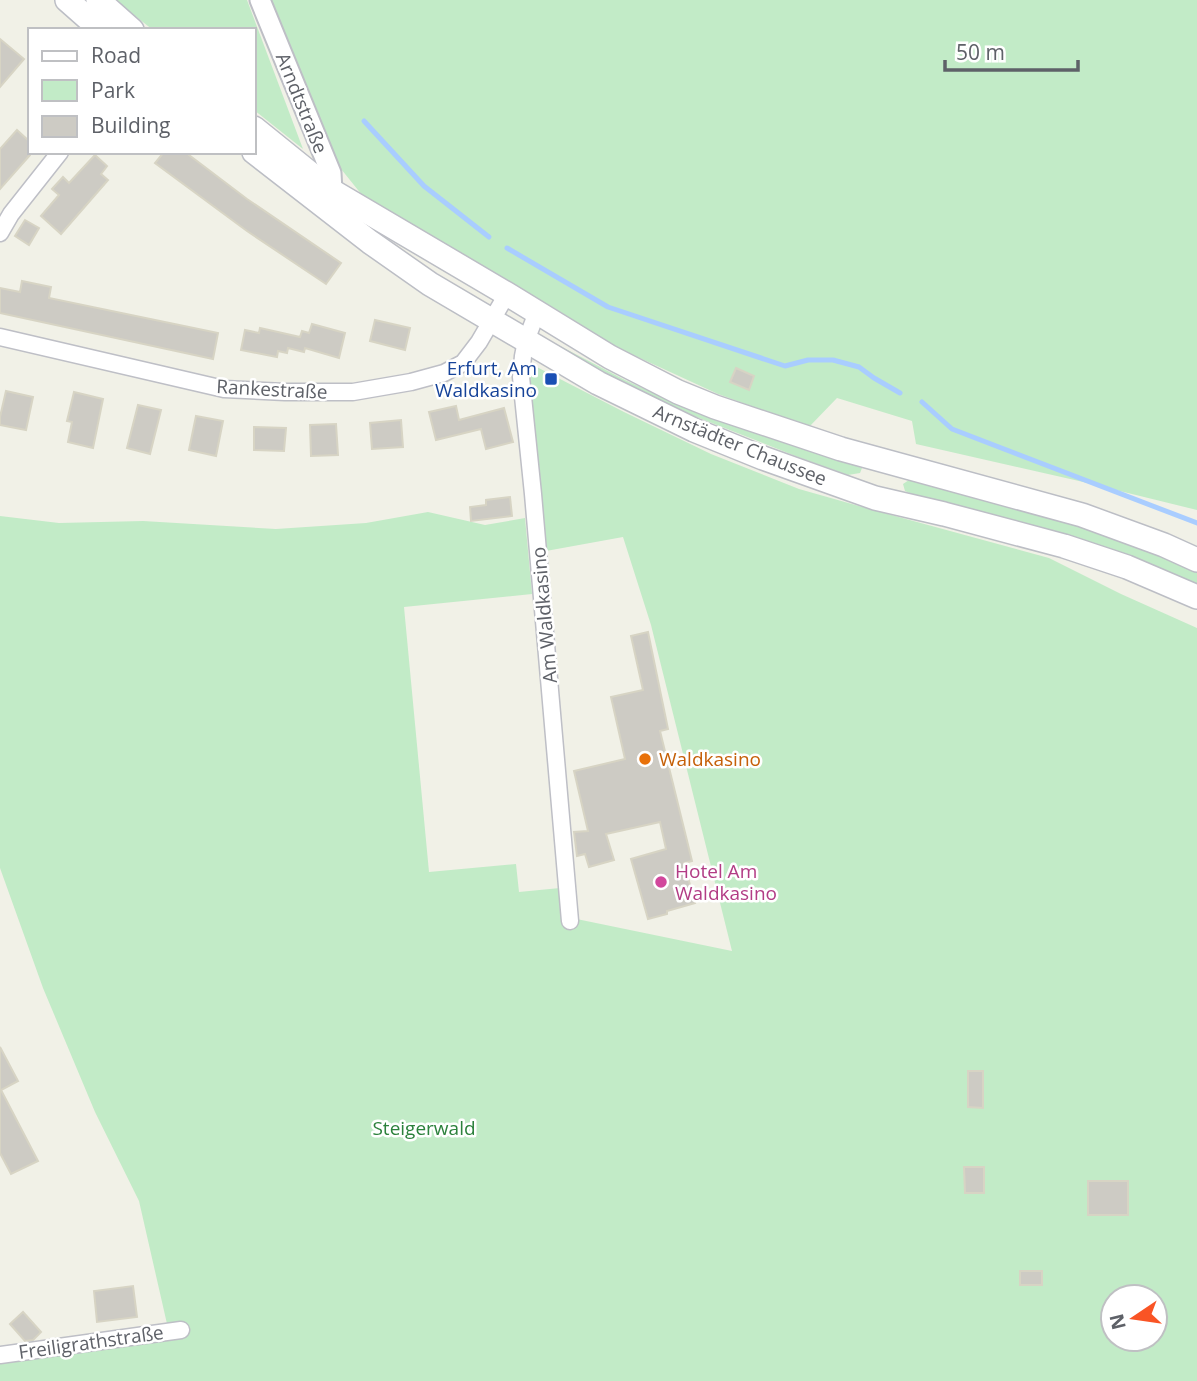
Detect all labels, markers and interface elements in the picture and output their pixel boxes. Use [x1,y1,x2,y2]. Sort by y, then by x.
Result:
legend [28,28,256,154]
scale bar [945,28,1078,72]
text: 50 m [956,38,1005,66]
text: Road [91,41,141,69]
street label: Arndtstraße [270,49,334,157]
text: Park [91,76,135,104]
text: Building [91,111,170,139]
place label: Erfurt, Am Waldkasino [435,355,537,403]
marker: Erfurt, Am Waldkasino [543,371,559,387]
street label: Rankestraße [216,373,328,405]
street label: Arnstädter Chaussee [649,398,831,492]
street label: Am Waldkasino [525,546,563,684]
place label: Waldkasino [659,746,761,772]
marker: Waldkasino [637,751,653,767]
place label: Hotel Am Waldkasino [675,858,777,906]
marker: Hotel Am Waldkasino [653,874,669,890]
park label: Steigerwald [372,1115,476,1141]
north arrow [1099,1283,1169,1353]
text: N [1103,1311,1132,1332]
street label: Freiligrathstraße [17,1319,165,1365]

